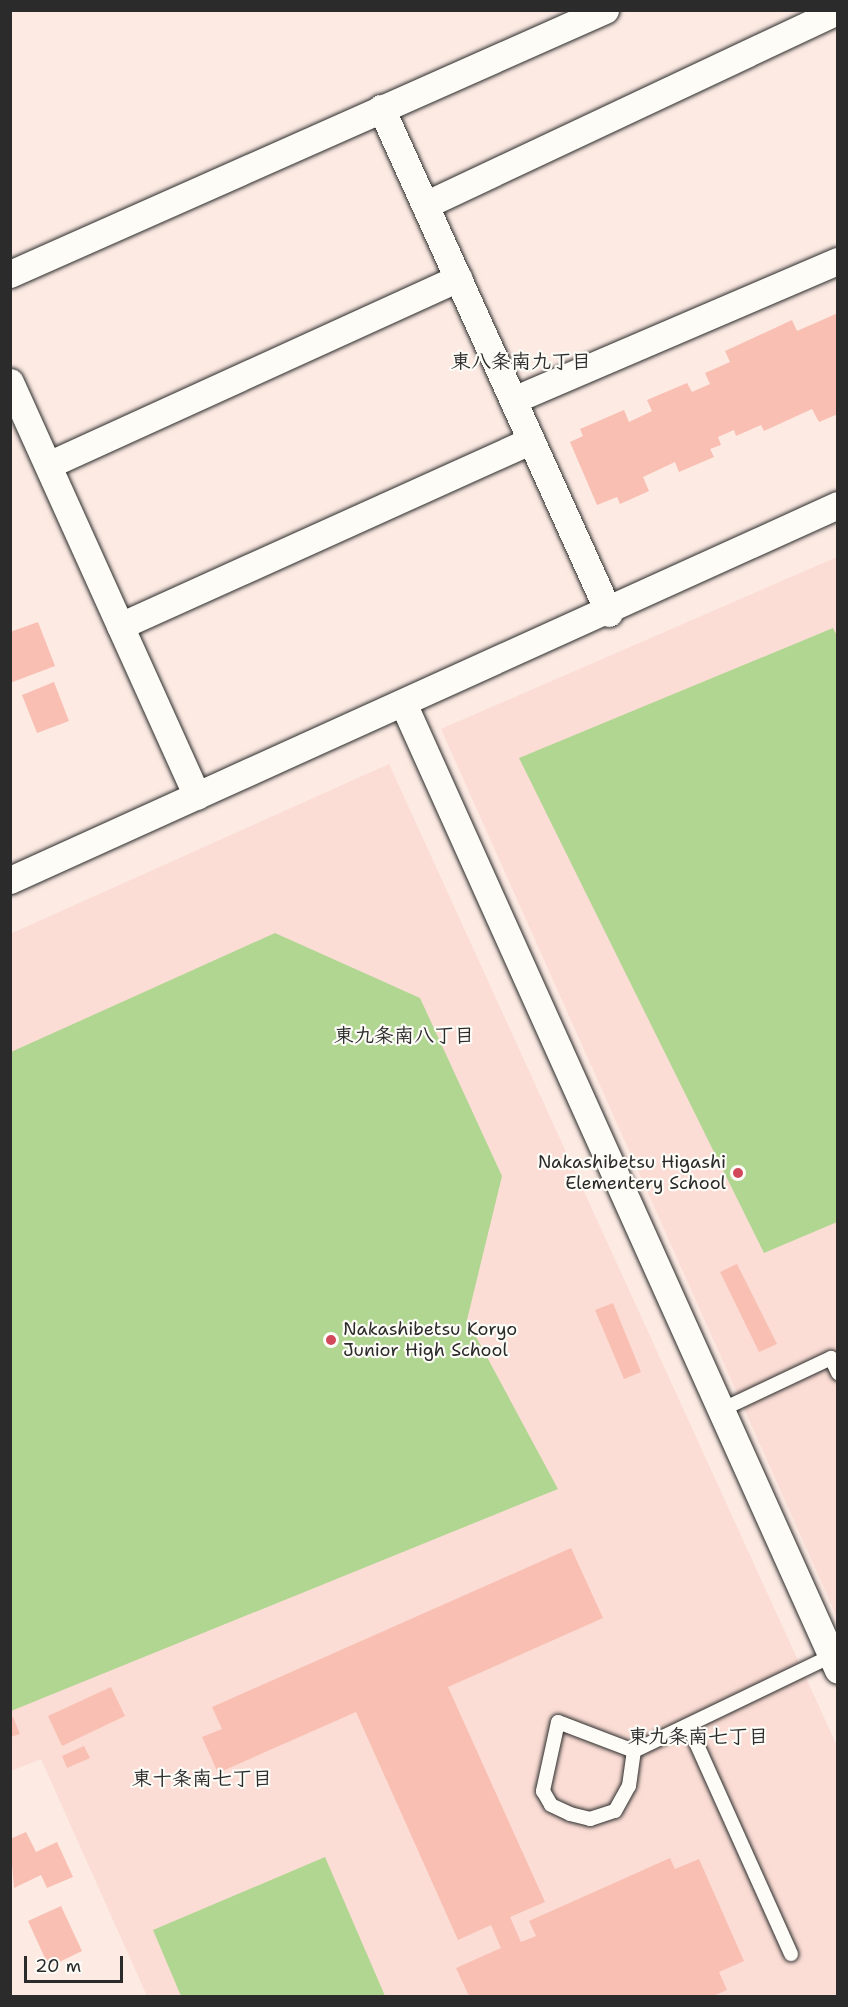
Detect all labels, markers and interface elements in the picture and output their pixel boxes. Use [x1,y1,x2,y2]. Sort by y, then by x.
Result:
district label: 東八条南九丁目 [451,349,591,373]
district label: 東九条南八丁目 [334,1023,474,1047]
place label: Nakashibetsu Higashi Elementery School [538,1152,726,1194]
marker: Nakashibetsu Higashi Elementery School [731,1166,745,1180]
place label: Nakashibetsu Koryo Junior High School [343,1319,517,1362]
marker: Nakashibetsu Koryo Junior High School [324,1333,338,1347]
district label: 東九条南七丁目 [628,1724,768,1748]
district label: 東十条南七丁目 [132,1766,272,1790]
scale bar [27,1944,126,1982]
text: 20 m [35,1954,81,1978]

